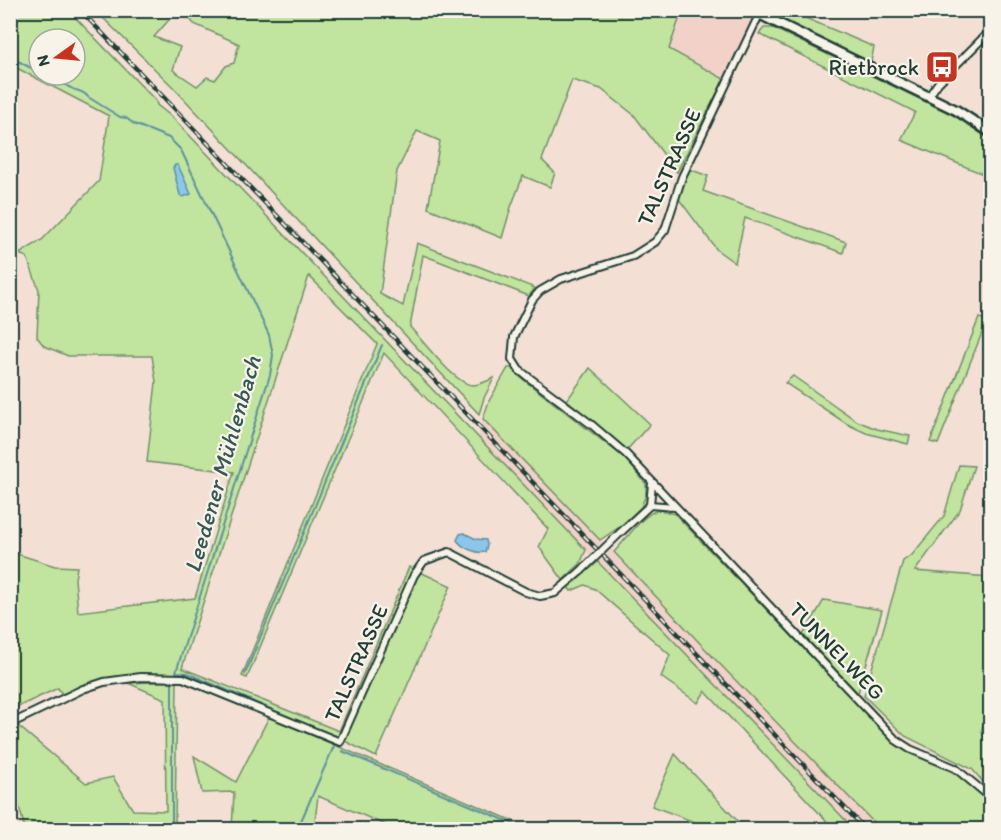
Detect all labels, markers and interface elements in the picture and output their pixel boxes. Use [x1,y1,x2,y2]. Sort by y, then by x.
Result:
north arrow [27,27,87,87]
bus stop icon: Rietbrock [924,49,960,85]
text: N [32,53,54,68]
place label: Rietbrock [828,54,919,81]
street label: TALSTRASSE [631,104,707,230]
water label: Leedener Mühlenbach [177,352,267,576]
street label: TUNNELWEG [783,596,891,706]
street label: TALSTRASSE [318,600,394,726]

